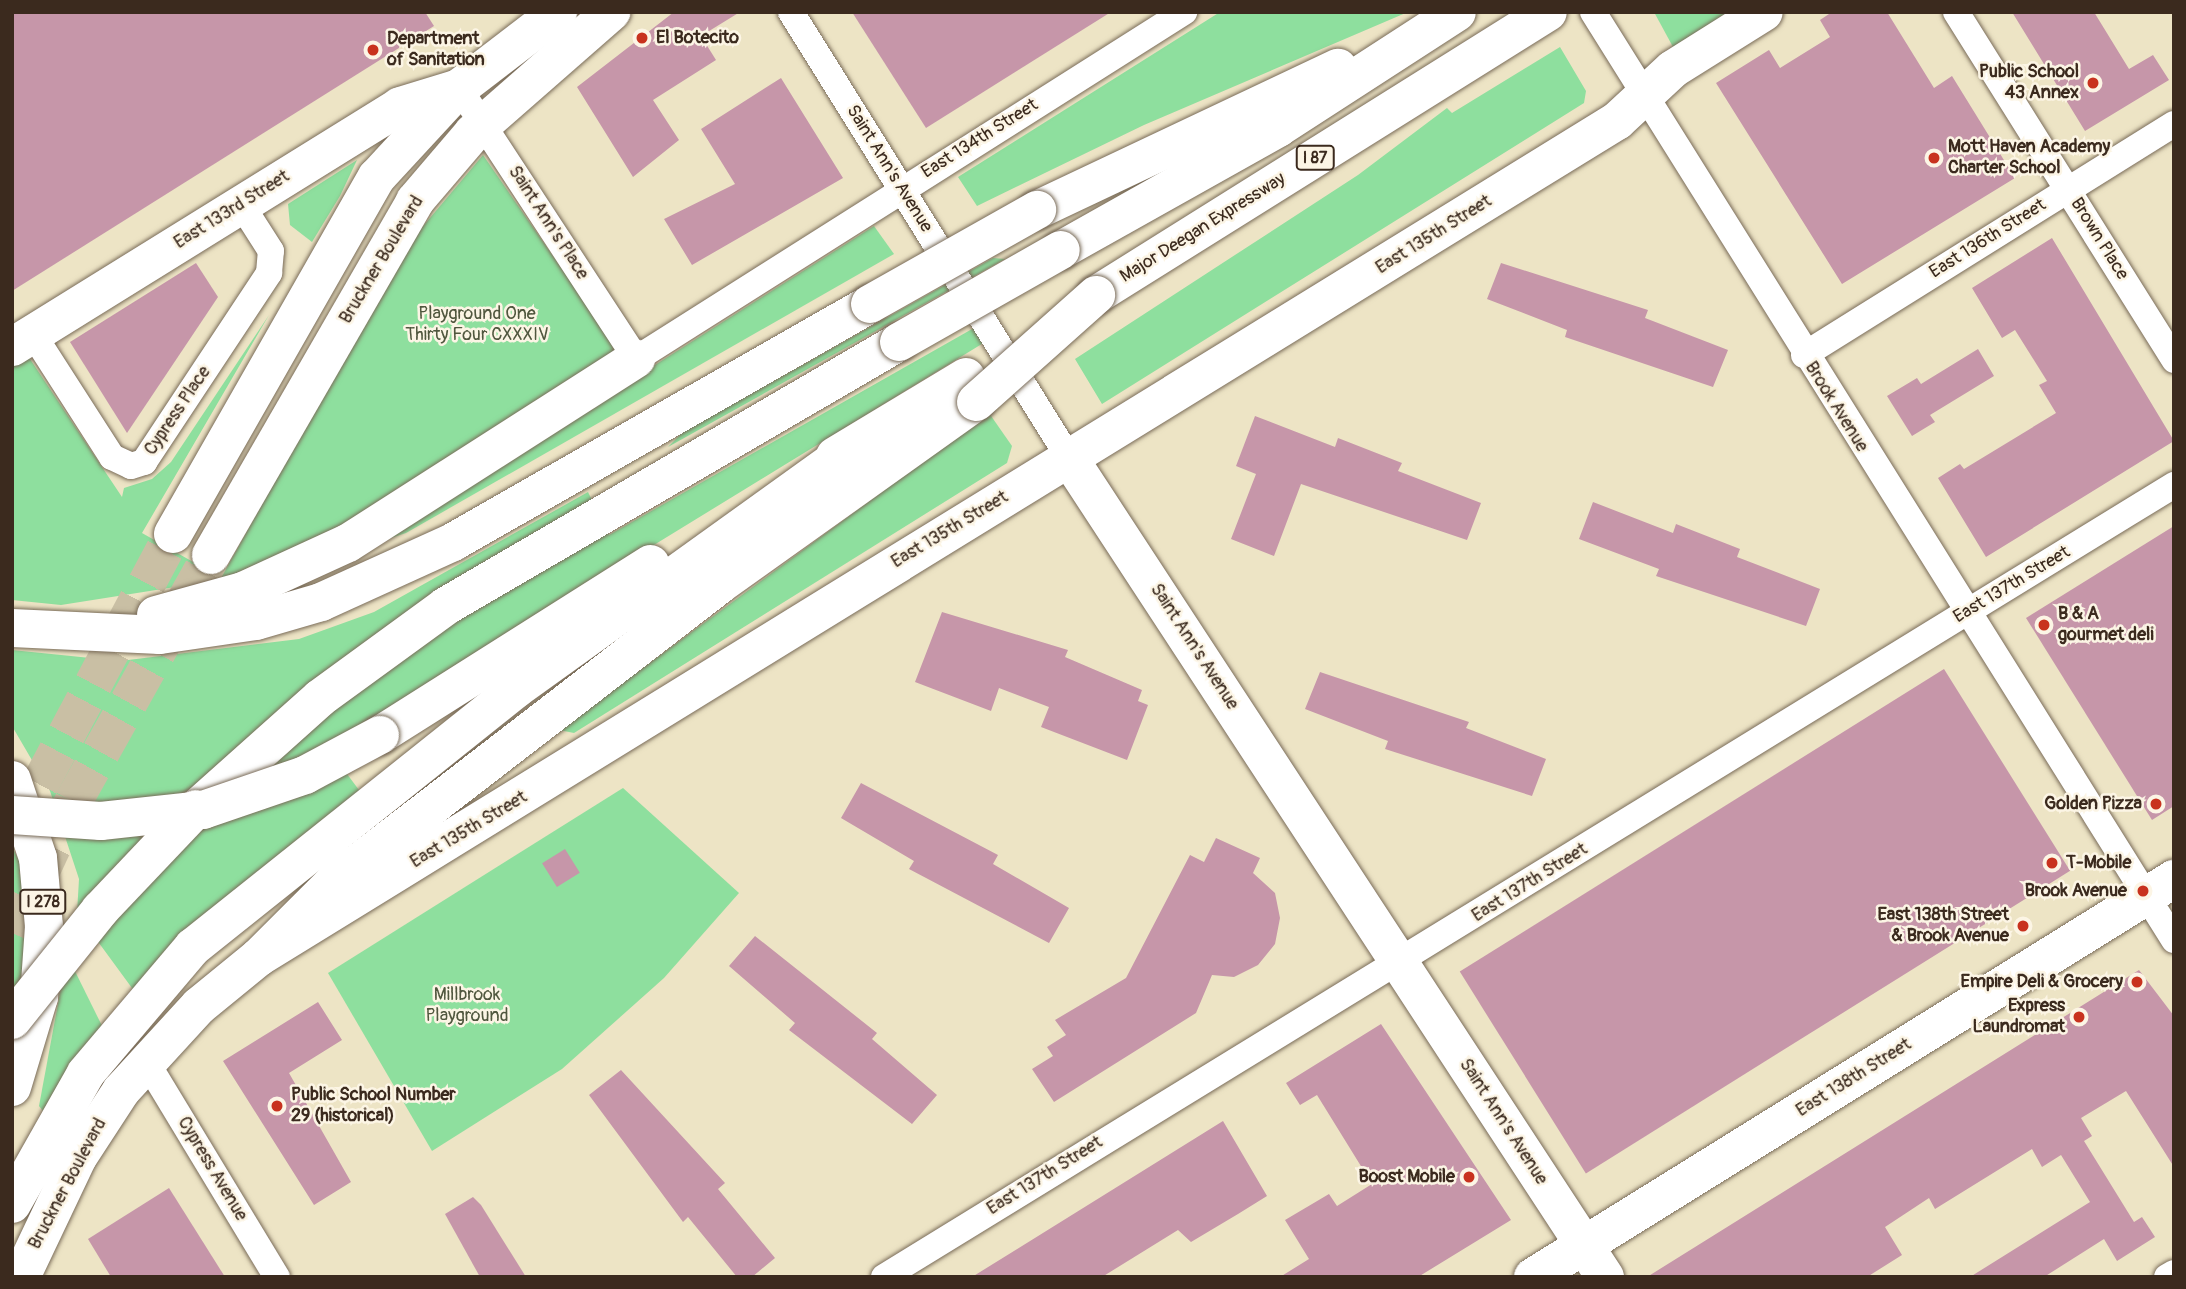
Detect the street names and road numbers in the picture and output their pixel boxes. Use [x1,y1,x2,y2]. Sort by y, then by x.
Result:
street label: East 134th Street [918,95,1042,183]
street label: Saint Ann's Avenue [841,101,937,237]
road number: I 87 [1294,146,1336,170]
street label: Saint Ann's Place [503,162,593,284]
street label: East 133rd Street [170,166,294,254]
street label: Major Deegan Expressway [1116,168,1290,288]
street label: East 135th Street [1372,191,1496,279]
street label: Bruckner Boulevard [335,192,429,328]
street label: Brown Place [2065,194,2133,284]
street label: East 136th Street [1926,195,2050,283]
street label: Brook Avenue [1800,358,1872,456]
street label: Cypress Place [140,362,216,460]
street label: East 135th Street [888,487,1012,573]
street label: East 137th Street [1950,542,2074,628]
street label: Saint Ann's Avenue [1145,580,1243,714]
street label: East 135th Street [407,787,531,873]
street label: East 137th Street [1468,839,1592,927]
road number: I 278 [19,890,68,914]
street label: East 138th Street [1793,1034,1915,1122]
street label: Saint Ann's Avenue [1454,1055,1552,1189]
street label: Cypress Avenue [172,1113,252,1225]
street label: Bruckner Boulevard [24,1115,112,1253]
street label: East 137th Street [983,1132,1107,1220]

